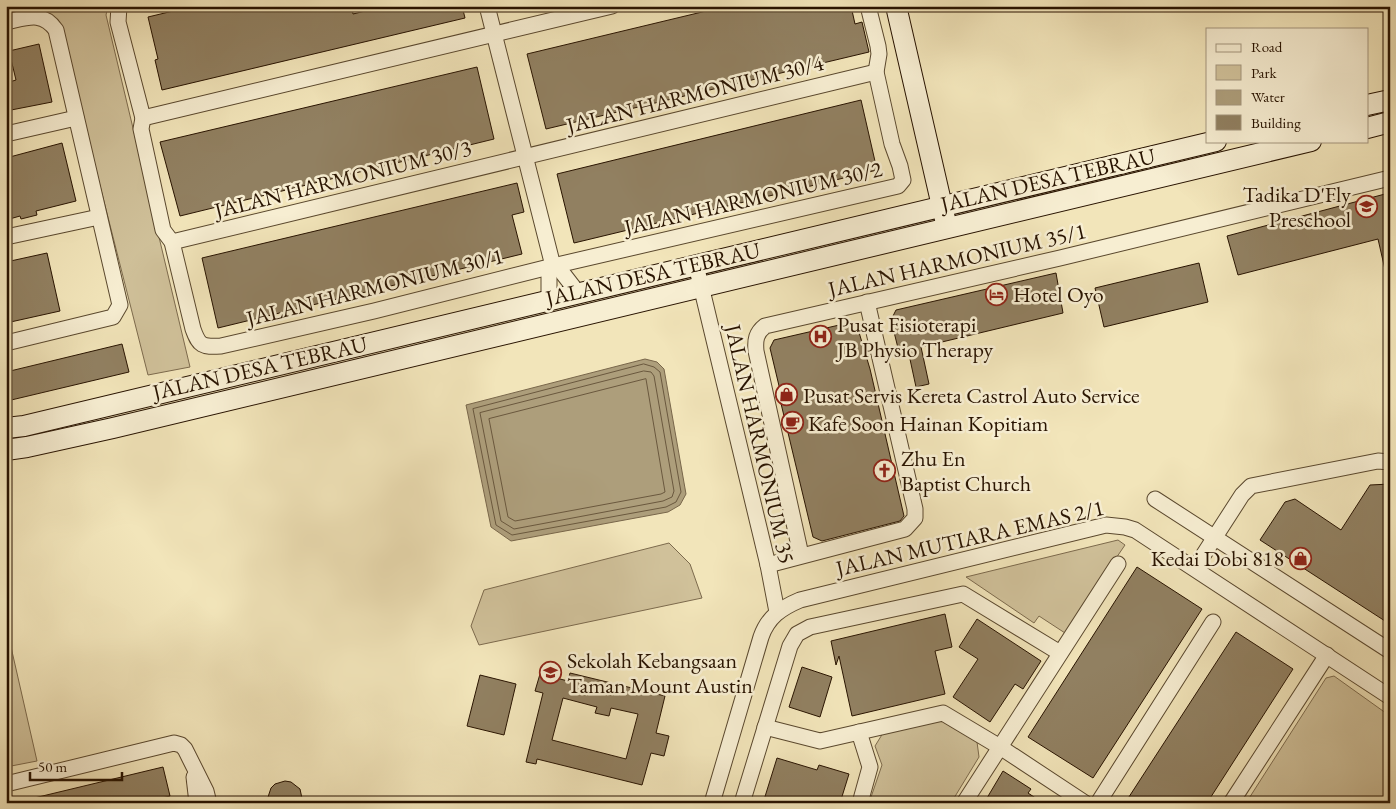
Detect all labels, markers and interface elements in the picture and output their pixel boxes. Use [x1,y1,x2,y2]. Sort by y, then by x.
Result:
legend [1206,28,1368,142]
text: Road [1251,37,1283,56]
street label: JALAN HARMONIUM 30/4 [562,48,827,140]
text: Park [1251,63,1278,82]
text: Water [1251,87,1285,106]
text: Building [1251,113,1301,132]
street label: JALAN HARMONIUM 30/3 [210,133,474,225]
street label: JALAN DESA TEBRAU [936,141,1159,219]
street label: JALAN HARMONIUM 30/2 [619,154,885,242]
place label: Tadika D'Fly Preschool [1243,180,1351,234]
school or university icon: Tadika D'Fly Preschool [1355,195,1379,219]
street label: JALAN HARMONIUM 35/1 [823,216,1089,304]
street label: JALAN DESA TEBRAU [541,235,764,313]
street label: JALAN HARMONIUM 30/1 [242,241,506,333]
place label: Hotel Oyo [1013,280,1104,309]
hotel icon: Hotel Oyo [985,282,1009,306]
place label: Pusat Fisioterapi JB Physio Therapy [835,310,993,364]
street label: JALAN HARMONIUM 35 [718,320,802,566]
hospital icon: Pusat Fisioterapi JB Physio Therapy [809,325,833,349]
street label: JALAN DESA TEBRAU [148,329,371,407]
place label: Pusat Servis Kereta Castrol Auto Service [803,381,1140,410]
shop icon: Pusat Servis Kereta Castrol Auto Service [775,383,799,407]
place label: Kafe Soon Hainan Kopitiam [808,409,1048,438]
cafe icon: Kafe Soon Hainan Kopitiam [780,411,804,435]
place label: Zhu En Baptist Church [901,444,1031,498]
church icon: Zhu En Baptist Church [873,459,897,483]
street label: JALAN MUTIARA EMAS 2/1 [831,493,1107,583]
place label: Kedai Dobi 818 [1151,544,1284,573]
shop icon: Kedai Dobi 818 [1288,546,1312,570]
place label: Sekolah Kebangsaan Taman Mount Austin [567,646,753,700]
school or university icon: Sekolah Kebangsaan Taman Mount Austin [539,661,563,685]
scale bar [30,749,122,781]
text: 50 m [38,757,67,776]

